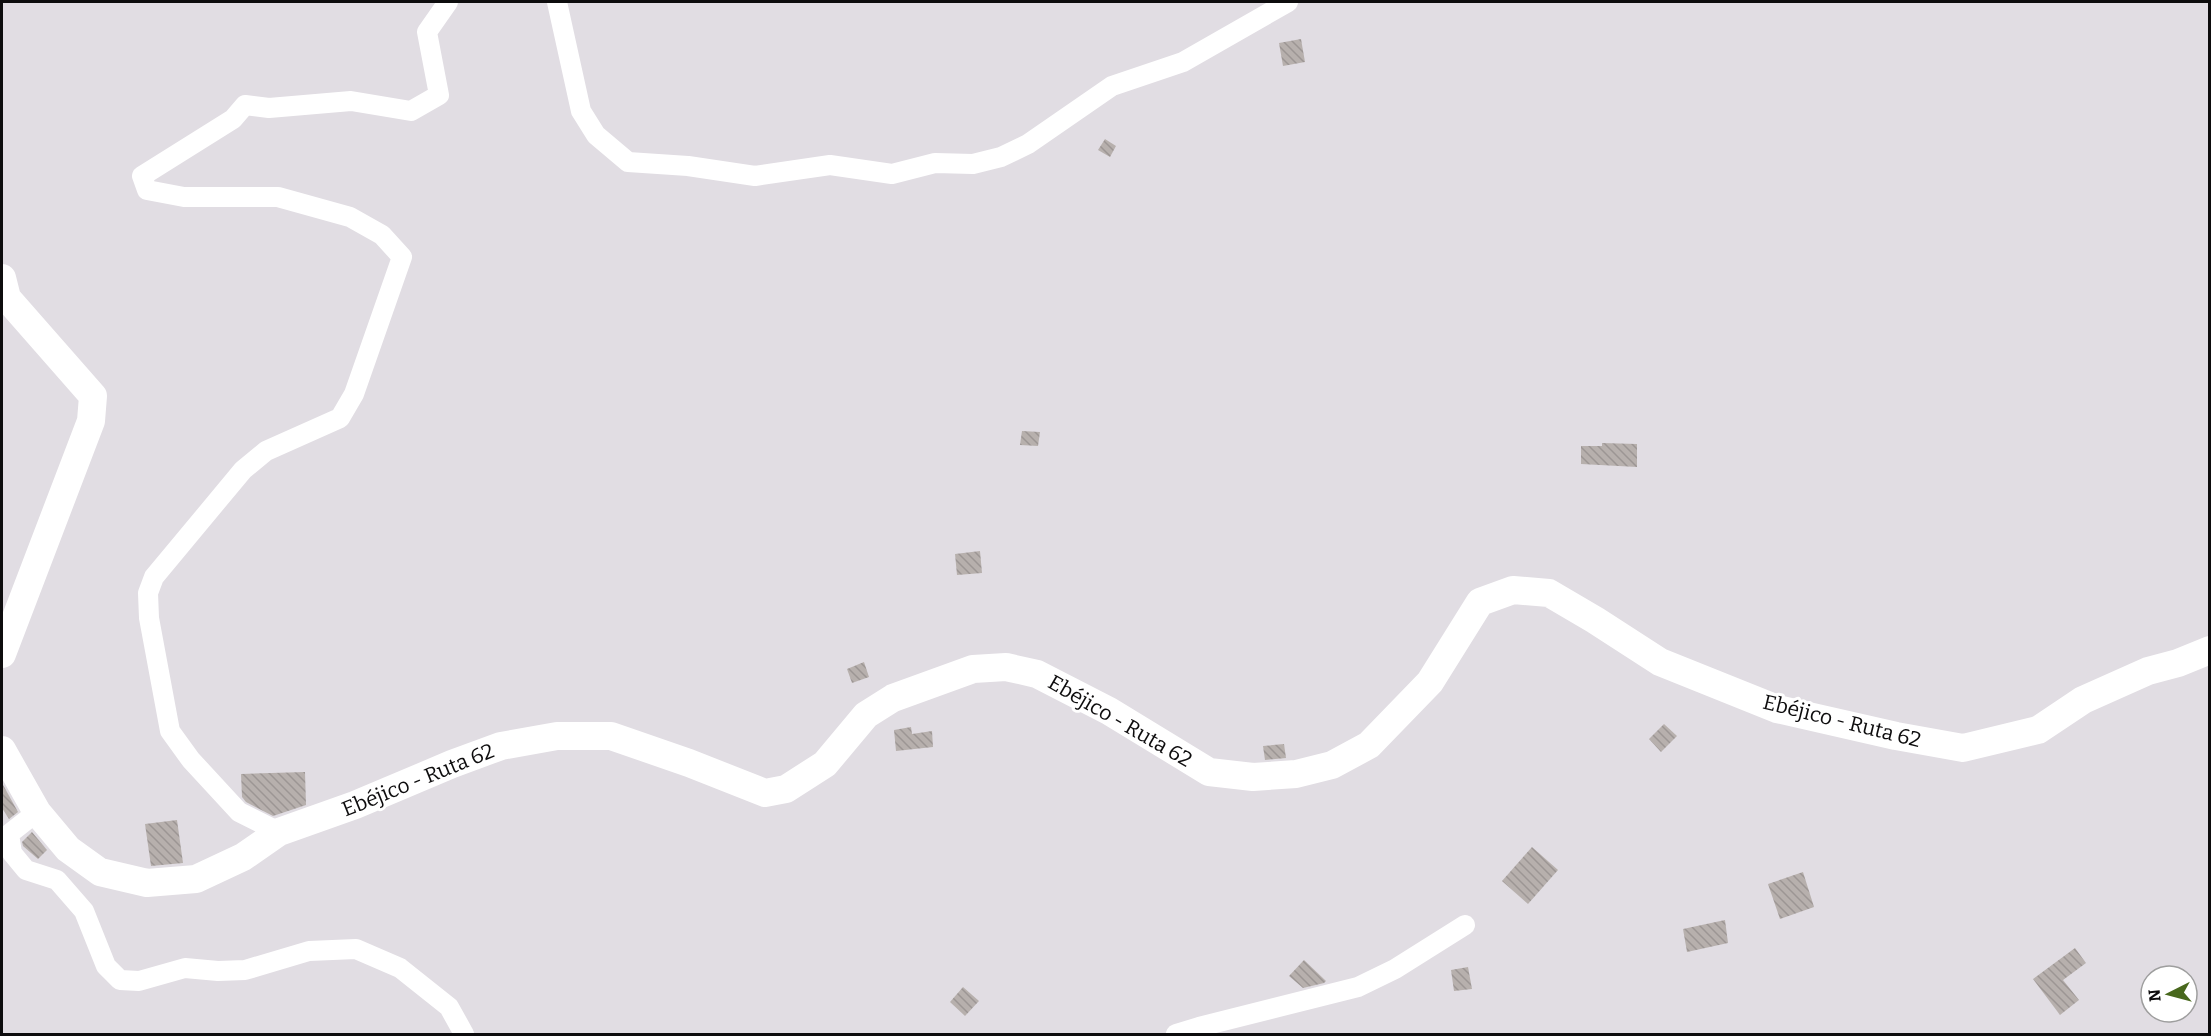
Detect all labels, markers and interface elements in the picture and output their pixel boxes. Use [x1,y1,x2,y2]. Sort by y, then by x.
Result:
street label: Ebéjico - Ruta 62 [1043,669,1197,773]
street label: Ebéjico - Ruta 62 [1760,689,1924,753]
street label: Ebéjico - Ruta 62 [338,738,498,822]
north arrow [2139,964,2199,1024]
text: N [2144,988,2165,1003]

